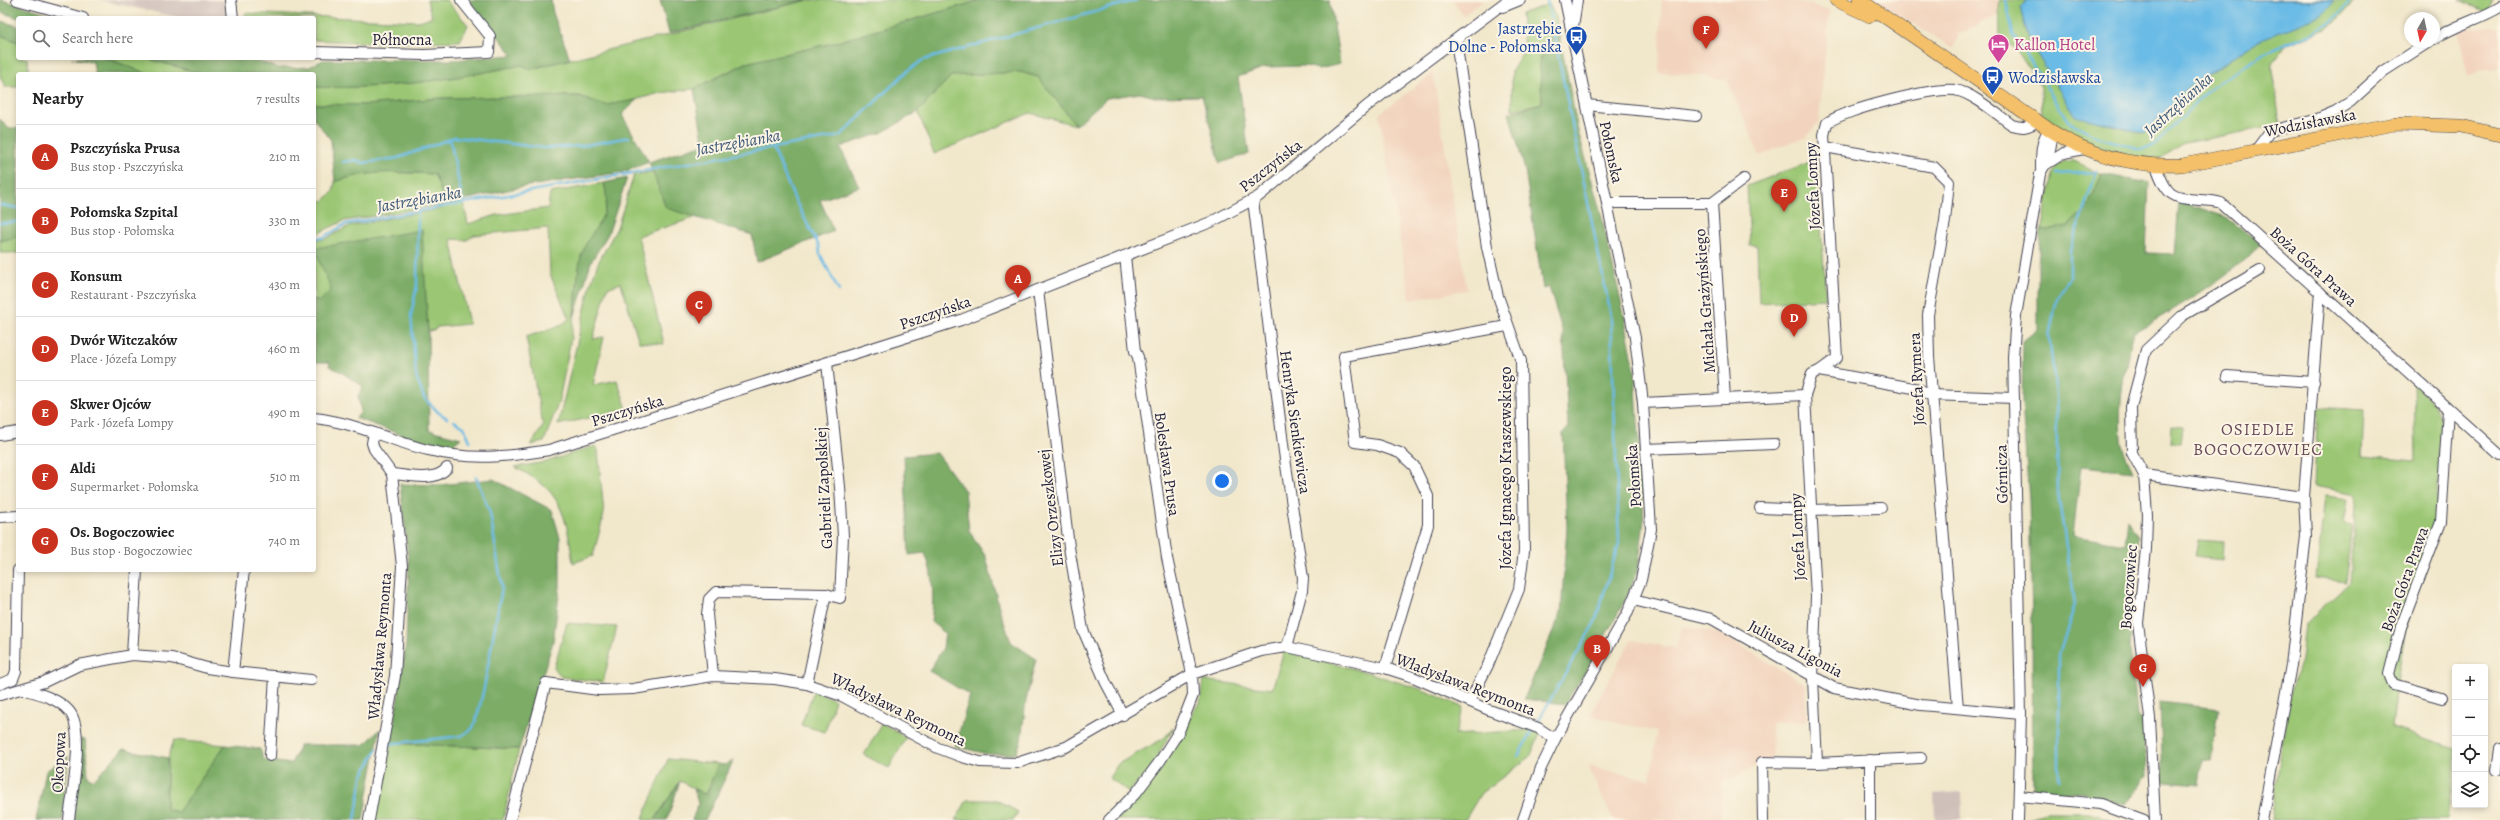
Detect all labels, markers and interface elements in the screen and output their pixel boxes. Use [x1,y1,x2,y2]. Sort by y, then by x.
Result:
north arrow [2404,12,2440,48]
search box [16,16,316,60]
pin: F [1693,16,1719,49]
place label: Jastrzębie Dolne - Połomska [1448,18,1563,58]
bus stop icon: Jastrzębie Dolne - Połomska [1564,24,1590,57]
icon: search [30,27,52,49]
text: Search here [62,28,133,48]
street label: Północna [372,29,433,51]
hotel icon: Kallon Hotel [1986,31,2012,64]
place label: Kallon Hotel [2014,34,2095,56]
bus stop icon: Wodzisławska [1980,64,2006,97]
place label: Wodzisławska [2007,67,2101,89]
water label: Jastrzębianka [2138,67,2218,142]
text: Nearby [32,87,83,110]
text: 7 results [256,90,300,107]
street label: Wodzisławska [2262,103,2358,143]
street label: Połomska [1594,119,1628,186]
water label: Jastrzębianka [693,124,782,161]
street label: Pszczyńska [1235,134,1307,197]
text: Pszczyńska Prusa [70,138,180,158]
street label: Józefa Lompy [1800,141,1826,230]
text: A [41,148,49,165]
text: 210 m [269,148,300,165]
text: Bus stop · Pszczyńska [70,158,184,175]
pin: E [1771,179,1797,212]
water label: Jastrzębianka [374,181,463,218]
text: Połomska Szpital [70,202,178,222]
text: B [41,212,49,229]
text: 330 m [269,212,300,229]
text: Bus stop · Połomska [70,222,175,239]
street label: Boża Góra Prawa [2265,222,2362,312]
street label: Michała Grażyńskiego [1689,228,1721,374]
pin: A [1005,265,1031,298]
text: Konsum [70,266,122,286]
text: C [41,276,49,293]
text: 430 m [268,276,300,293]
text: Restaurant · Pszczyńska [70,286,196,303]
street label: Pszczyńska [897,290,975,335]
pin: C [686,291,712,324]
pin: D [1781,304,1807,337]
text: Dwór Witczaków [70,330,177,350]
street label: Józefa Rymera [1904,331,1930,426]
text: D [40,340,50,357]
text: 460 m [268,340,300,357]
street label: Henryka Sienkiewicza [1274,349,1316,496]
text: Place · Józefa Lompy [70,350,176,367]
street label: Józefa Ignacego Kraszewskiego [1495,367,1517,569]
street label: Pszczyńska [588,389,667,432]
text: Skwer Ojców [70,394,151,414]
text: E [41,404,49,421]
text: 490 m [268,404,300,421]
street label: Bolesława Prusa [1149,410,1185,518]
text: Park · Józefa Lompy [70,414,173,431]
district label: OSIEDLE BOGOCZOWIEC [2193,418,2323,461]
street label: Gabrieli Zapolskiej [810,426,838,550]
street label: Połomska [1621,443,1647,508]
street label: Górnicza [1990,444,2014,504]
street label: Elizy Orzeszkowej [1033,448,1069,568]
text: Aldi [70,458,96,478]
text: F [42,468,48,485]
text: 510 m [270,468,300,485]
your location [1212,471,1232,491]
text: Supermarket · Połomska [70,478,199,495]
street label: Józefa Lompy [1785,492,1811,581]
text: Os. Bogoczowiec [70,522,174,542]
street label: Boża Góra Prawa [2376,523,2434,635]
text: G [41,532,49,549]
text: 740 m [268,532,300,549]
text: Bus stop · Bogoczowiec [70,542,192,559]
street label: Bogoczowiec [2115,544,2143,630]
street label: Władysława Reymonta [362,571,397,722]
street label: Juliusza Ligonia [1744,615,1847,683]
pin: B [1584,635,1610,668]
street label: Władysława Reymonta [1392,648,1539,722]
pin: G [2130,654,2156,687]
map controls [2452,664,2488,808]
button: + [2452,664,2488,700]
street label: Władysława Reymonta [826,667,970,753]
button: − [2452,700,2488,736]
street label: Okopowa [46,730,72,793]
button: locate [2452,736,2488,772]
button: layers [2452,772,2488,808]

